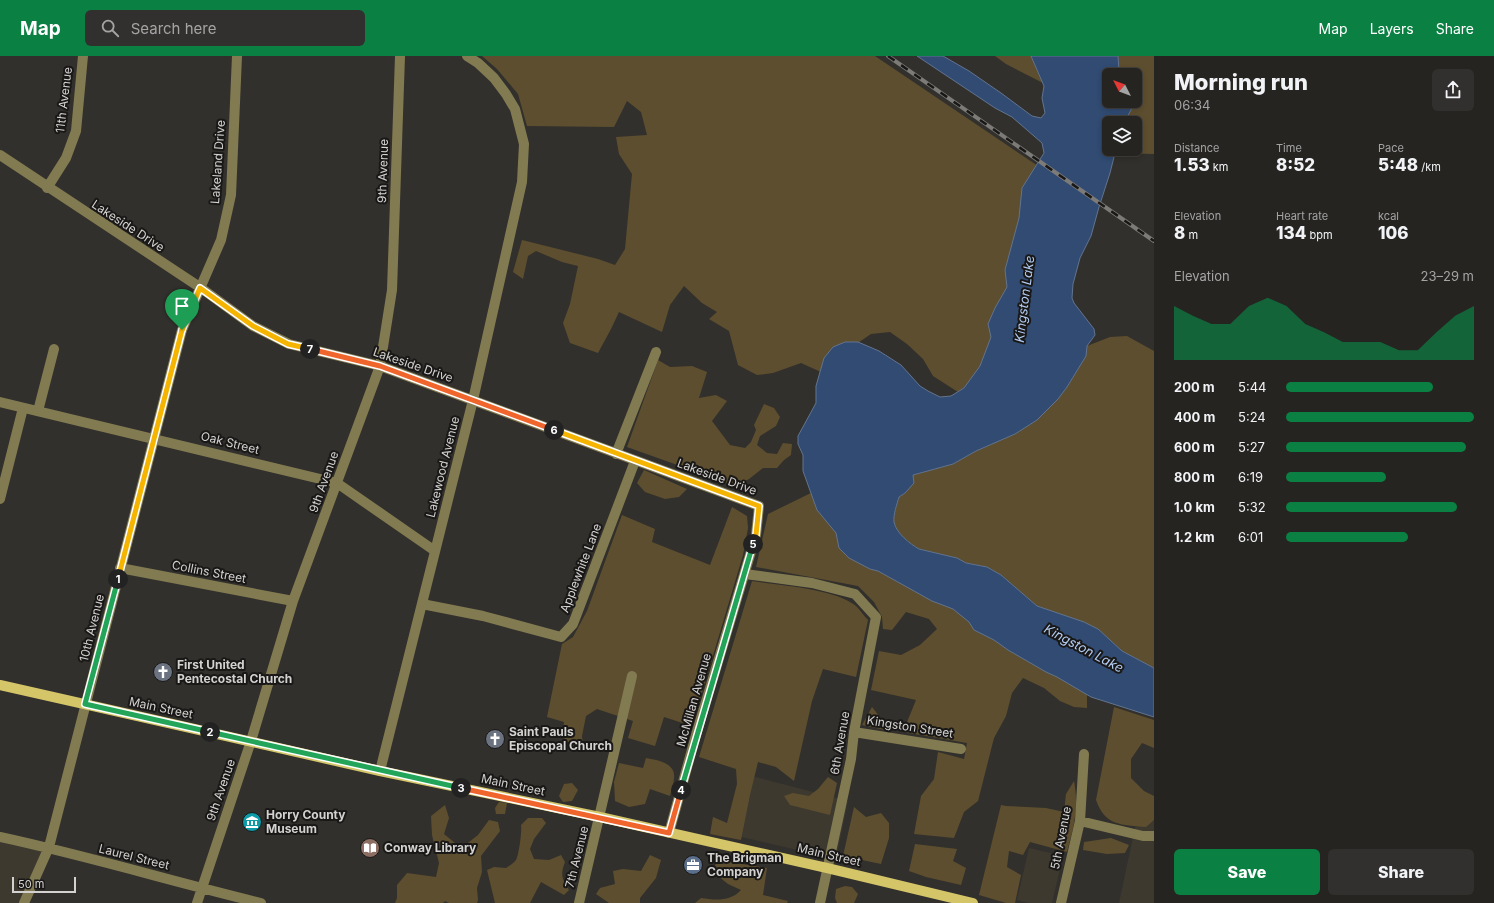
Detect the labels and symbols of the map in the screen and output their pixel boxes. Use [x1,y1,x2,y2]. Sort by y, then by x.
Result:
street label: 11th Avenue [52,66,75,134]
north arrow [1102,68,1142,108]
street label: Lakeland Drive [207,120,228,204]
street label: 9th Avenue [374,139,391,203]
street label: Lakeside Drive [89,197,167,255]
water label: Kingston Lake [1011,255,1037,343]
pin [165,289,199,330]
pin: 7 [300,339,320,359]
street label: Lakeside Drive [371,344,455,385]
street label: Lakewood Avenue [423,415,462,519]
pin: 6 [544,420,564,440]
street label: Oak Street [199,428,261,457]
street label: 9th Avenue [306,449,342,515]
street label: Lakeside Drive [675,455,759,498]
street label: Applewhite Lane [557,521,604,615]
pin: 5 [743,534,763,554]
street label: Collins Street [171,557,248,586]
pin: 1 [108,569,128,589]
street label: 10th Avenue [76,592,107,663]
water label: Kingston Lake [1042,620,1126,676]
street label: McMillan Avenue [673,651,714,748]
place label: First United Pentecostal Church [177,657,292,686]
church icon: First United Pentecostal Church [152,661,174,683]
street label: Main Street [128,693,194,722]
street label: 6th Avenue [827,710,852,776]
street label: Kingston Street [866,712,954,741]
pin: 2 [200,722,220,742]
place label: Saint Pauls Episcopal Church [509,724,612,753]
church icon: Saint Pauls Episcopal Church [484,728,506,750]
street label: 9th Avenue [203,757,238,823]
street label: Main Street [480,770,546,799]
pin: 3 [451,778,471,798]
pin: 4 [671,780,691,800]
street label: 5th Avenue [1047,805,1074,871]
place label: Horry County Museum [266,807,346,836]
museum icon: Horry County Museum [241,811,263,833]
street label: 7th Avenue [562,824,591,889]
library icon: Conway Library [359,837,381,859]
place label: Conway Library [384,840,477,855]
street label: Main Street [796,840,862,869]
street label: Laurel Street [97,841,171,873]
place label: The Brigman Company [707,850,782,879]
office icon: The Brigman Company [682,854,704,876]
scale bar [12,875,76,894]

